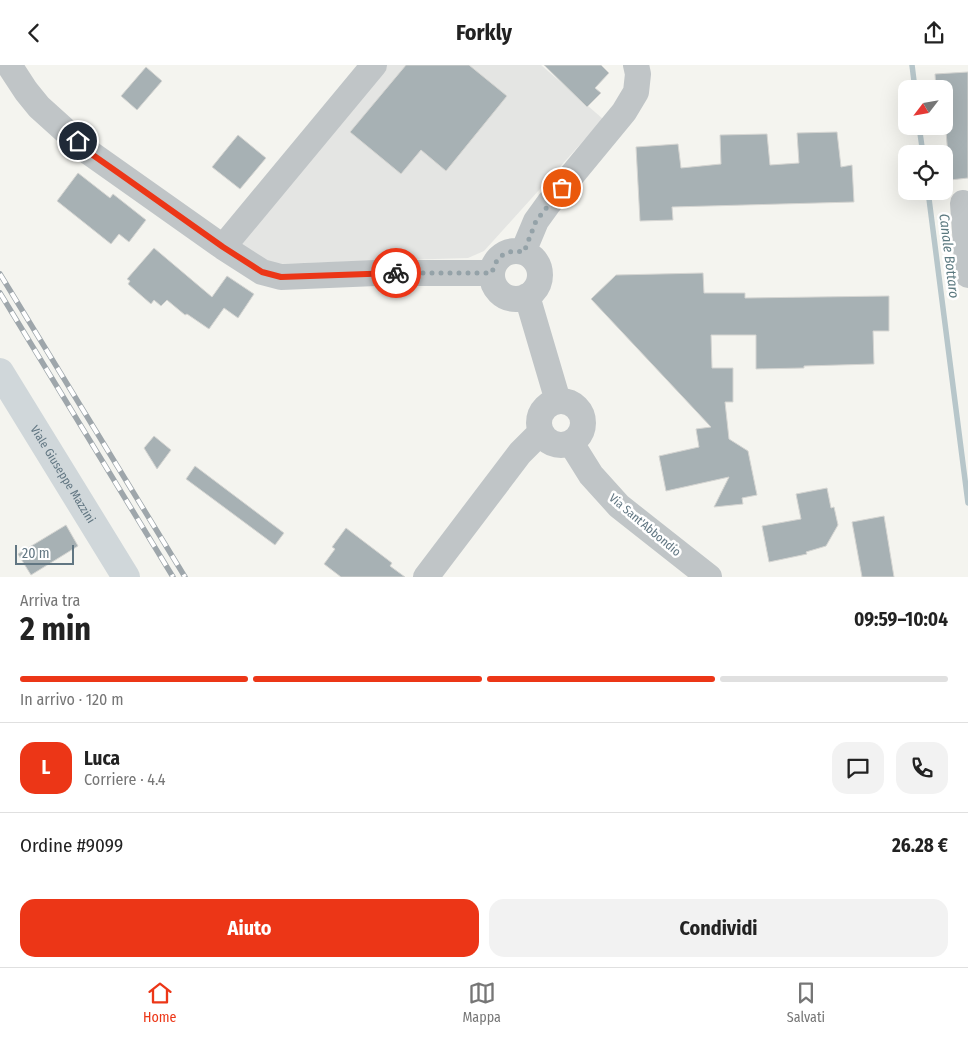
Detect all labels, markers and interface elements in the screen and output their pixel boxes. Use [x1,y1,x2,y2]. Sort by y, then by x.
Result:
icon: back [20,19,48,47]
text: Forkly [456,19,512,46]
icon: share [920,19,948,47]
north arrow [898,80,952,135]
map controls [898,80,953,200]
pin [57,120,99,162]
icon: home [64,127,92,155]
button: locate [898,145,953,200]
pin [541,167,583,209]
icon: bag [548,174,576,202]
water label: Canale Bottaro [935,213,963,299]
courier [371,248,421,298]
icon: bike [382,259,410,287]
street label: Viale Giuseppe Mazzini [28,423,98,526]
street label: Via Sant'Abbondio [606,491,684,559]
scale bar [15,542,74,565]
text: 20 m [22,545,50,562]
text: Arriva tra [20,591,80,610]
text: 09:59–10:04 [854,608,948,631]
text: 2 min [20,610,91,648]
text: In arrivo · 120 m [20,690,124,709]
button: chat [832,742,884,794]
button: phone [896,742,948,794]
text: Luca [84,747,120,770]
text: L [42,756,50,779]
text: Corriere · 4.4 [84,770,166,789]
text: Ordine #9099 [20,834,123,857]
text: 26.28 € [892,834,948,857]
button: Aiuto [20,899,479,957]
button: Condividi [489,899,948,957]
tab: Home [143,979,176,1026]
tab: Mappa [462,979,501,1026]
tab: Salvati [787,979,825,1026]

